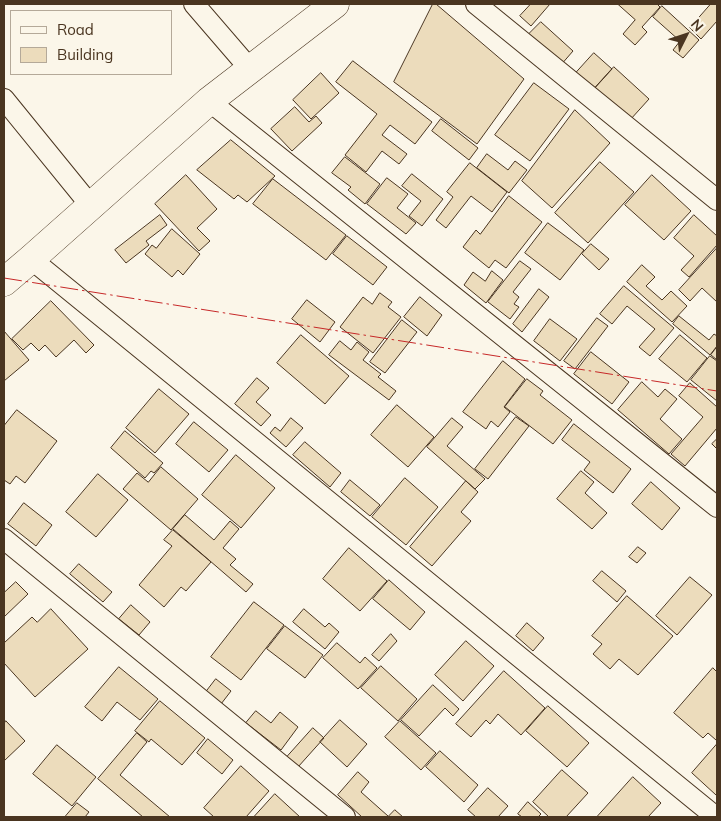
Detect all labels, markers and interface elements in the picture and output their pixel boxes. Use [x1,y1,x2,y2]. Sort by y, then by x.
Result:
legend [10,10,172,75]
north arrow [661,10,711,60]
text: N [687,15,708,35]
text: Road [57,20,94,39]
text: Building [57,45,113,64]

